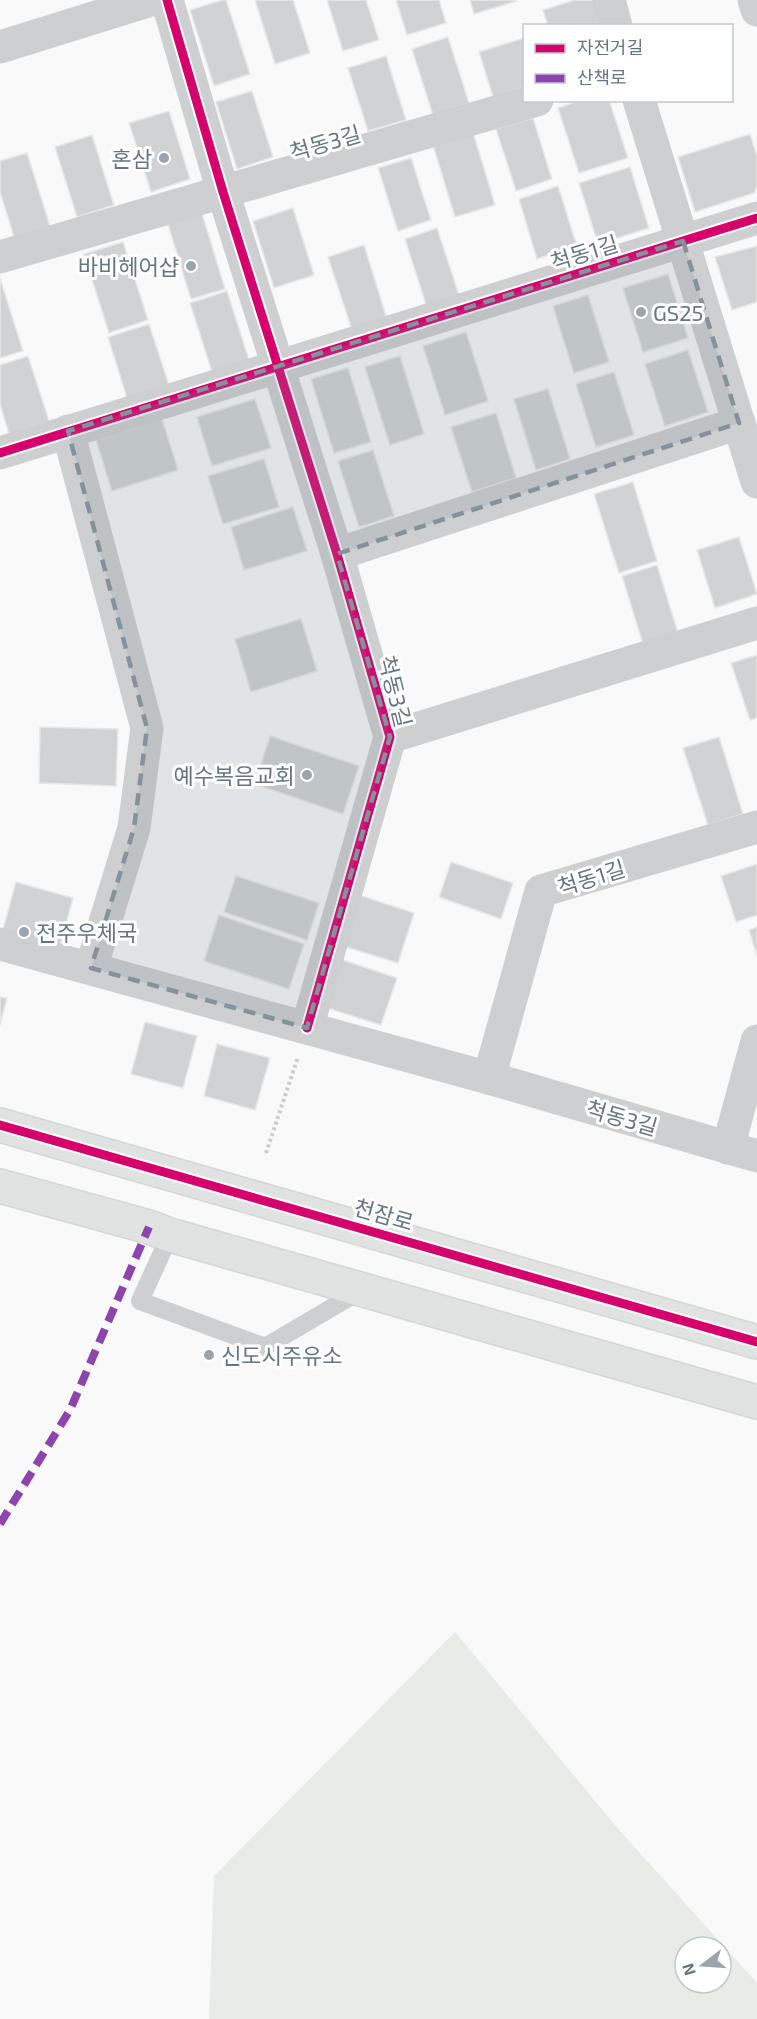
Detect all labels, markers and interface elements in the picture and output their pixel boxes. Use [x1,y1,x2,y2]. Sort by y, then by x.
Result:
legend [523,24,733,102]
text: 자전거길 [577,36,643,58]
text: 산책로 [577,66,627,88]
street label: 척동3길 [286,119,364,165]
place label: 혼삼 [112,145,152,171]
marker: 혼삼 [157,151,171,165]
street label: 척동1길 [547,229,621,275]
place label: 바비헤어샵 [78,253,179,279]
marker: 바비헤어샵 [184,259,198,273]
place label: GS25 [653,299,703,325]
marker: GS25 [634,305,648,319]
street label: 척동3길 [375,652,417,730]
place label: 예수복음교회 [174,762,295,788]
marker: 예수복음교회 [300,768,314,782]
street label: 척동1길 [554,854,628,900]
place label: 전주우체국 [36,919,137,945]
marker: 전주우체국 [17,925,31,939]
street label: 척동3길 [583,1094,661,1140]
street label: 천잠로 [351,1193,417,1235]
place label: 신도시주유소 [221,1342,342,1368]
marker: 신도시주유소 [202,1348,216,1362]
north arrow [673,1935,733,1995]
text: N [677,1961,699,1978]

